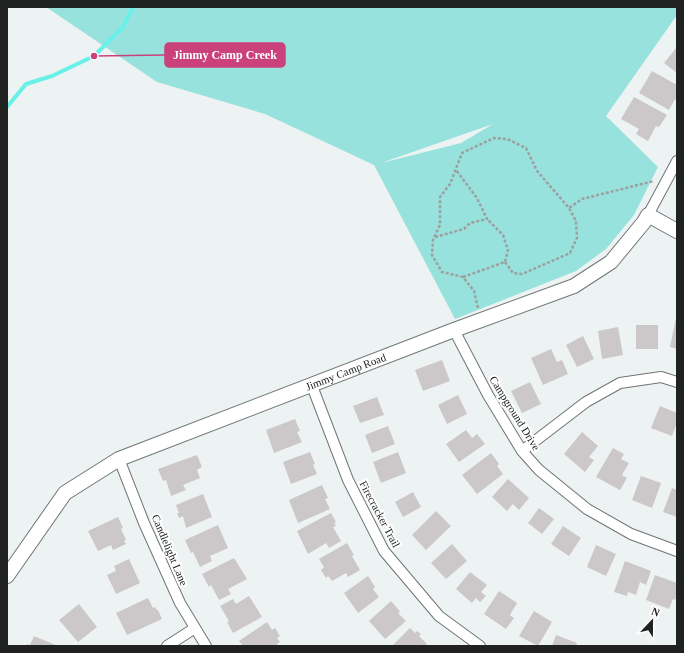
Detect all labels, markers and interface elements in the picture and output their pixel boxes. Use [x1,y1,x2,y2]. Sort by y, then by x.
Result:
callout: Jimmy Camp Creek [165,43,285,67]
text: Jimmy Camp Creek [173,48,277,62]
street label: Jimmy Camp Road [304,351,388,393]
street label: Campground Drive [487,374,543,452]
street label: Firecracker Trail [357,479,403,549]
street label: Candlelight Lane [150,513,190,587]
north arrow [632,601,672,641]
text: N [650,605,662,619]

